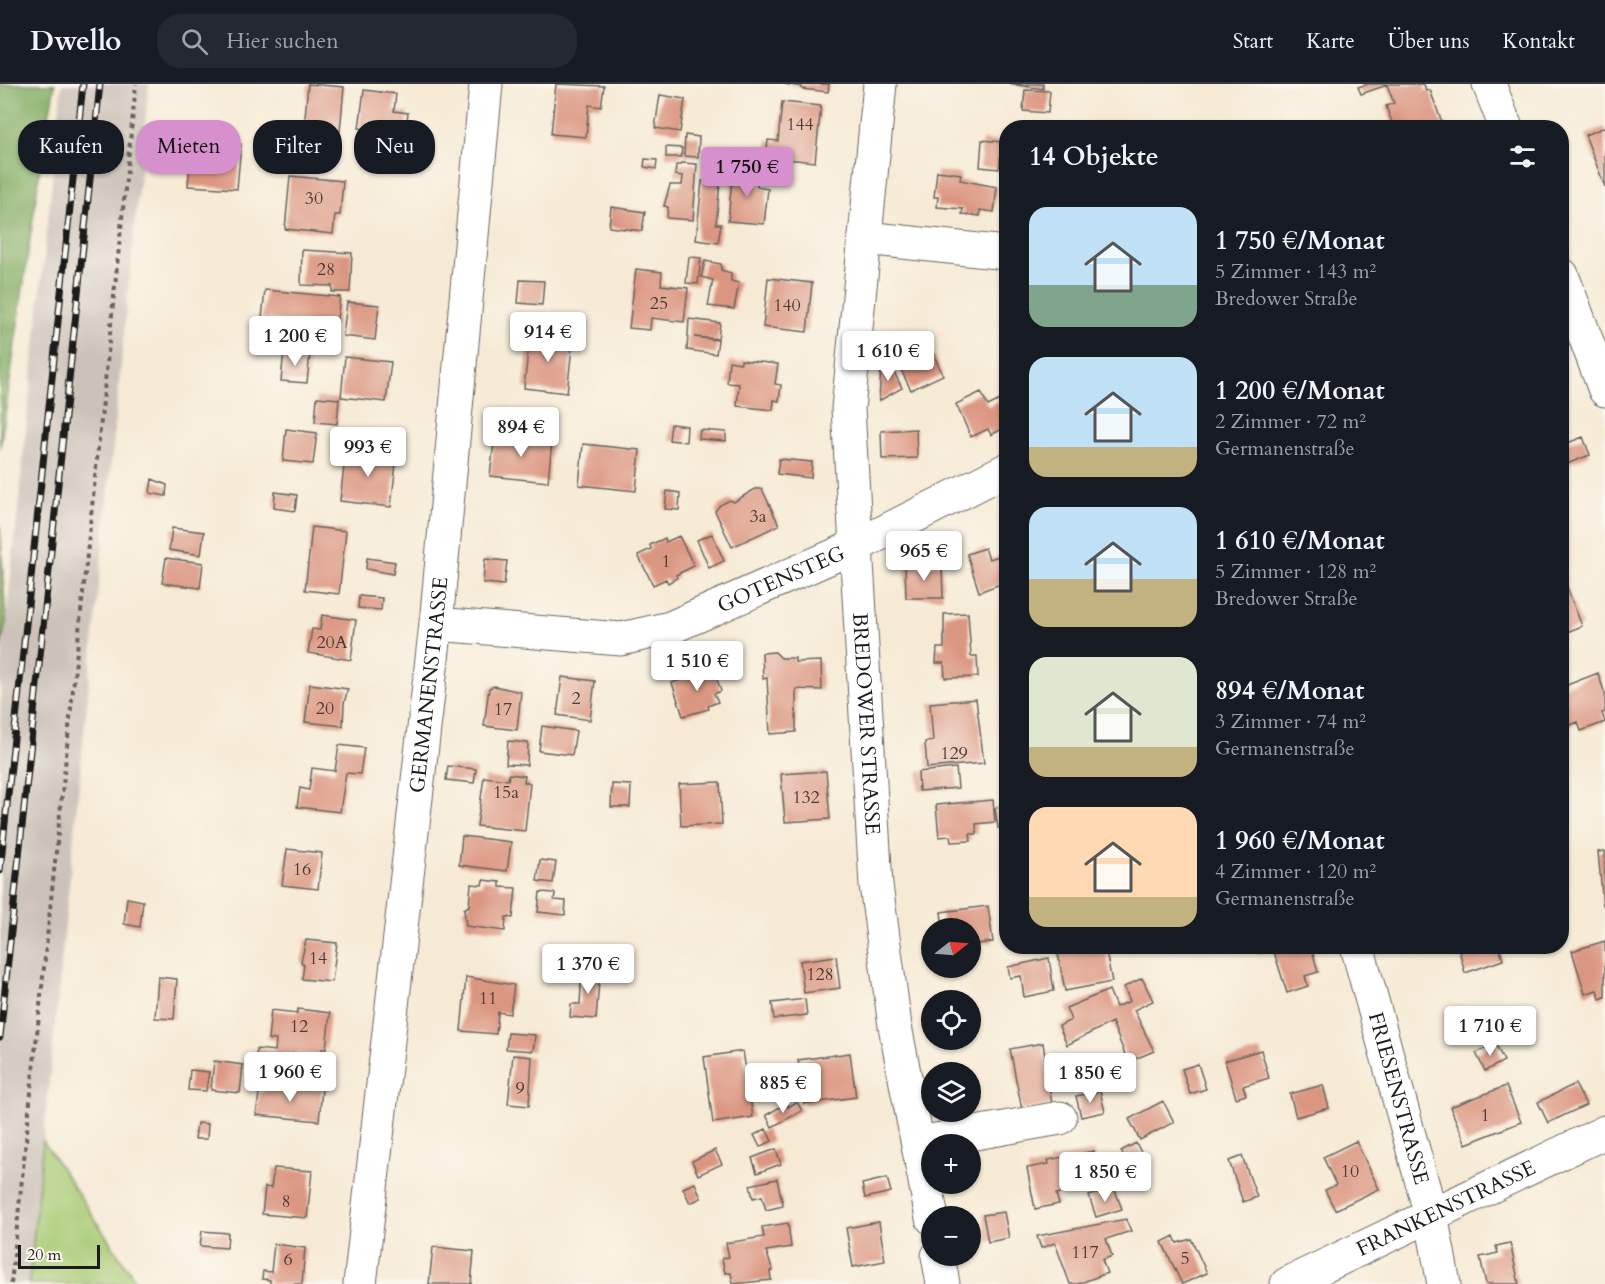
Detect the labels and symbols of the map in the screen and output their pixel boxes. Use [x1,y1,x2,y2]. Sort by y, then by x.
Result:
house number: 144 [786,112,814,137]
pin: 1 750 € [692,147,802,198]
house number: 30 [305,186,323,211]
house number: 28 [317,257,335,282]
house number: 25 [650,291,668,316]
house number: 140 [773,293,801,318]
pin: 914 € [506,312,590,363]
pin: 1 200 € [240,316,350,367]
pin: 1 610 € [833,331,943,382]
pin: 894 € [479,407,563,458]
pin: 993 € [326,427,410,478]
house number: 3a [750,504,767,529]
pin: 965 € [882,531,966,582]
street label: GOTENSTEG [713,539,850,620]
house number: 1 [661,549,671,574]
street label: GERMANENSTRASSE [403,576,455,795]
street label: BREDOWER STRASSE [845,612,887,836]
house number: 20A [316,630,348,655]
pin: 1 510 € [642,641,752,692]
house number: 2 [571,686,581,711]
house number: 20 [316,696,334,721]
house number: 17 [494,697,512,722]
house number: 129 [940,741,968,766]
house number: 15a [493,780,519,805]
house number: 132 [792,785,820,810]
house number: 16 [293,857,311,882]
north arrow [921,918,981,978]
pin: 1 370 € [533,944,643,995]
house number: 14 [309,946,327,971]
house number: 128 [806,962,834,987]
house number: 11 [479,986,497,1011]
pin: 1 710 € [1435,1006,1545,1057]
street label: FRIESENSTRASSE [1361,1009,1436,1188]
house number: 12 [290,1014,308,1039]
pin: 1 960 € [235,1052,345,1103]
pin: 1 850 € [1035,1053,1145,1104]
pin: 885 € [741,1063,825,1114]
house number: 9 [515,1076,525,1101]
house number: 1 [1480,1103,1490,1128]
pin: 1 850 € [1050,1152,1160,1203]
street label: FRANKENSTRASSE [1352,1153,1540,1264]
house number: 10 [1341,1159,1359,1184]
house number: 8 [281,1189,291,1214]
house number: 117 [1071,1240,1099,1265]
scale bar [18,1242,100,1270]
house number: 5 [1180,1246,1190,1271]
house number: 6 [283,1247,293,1272]

